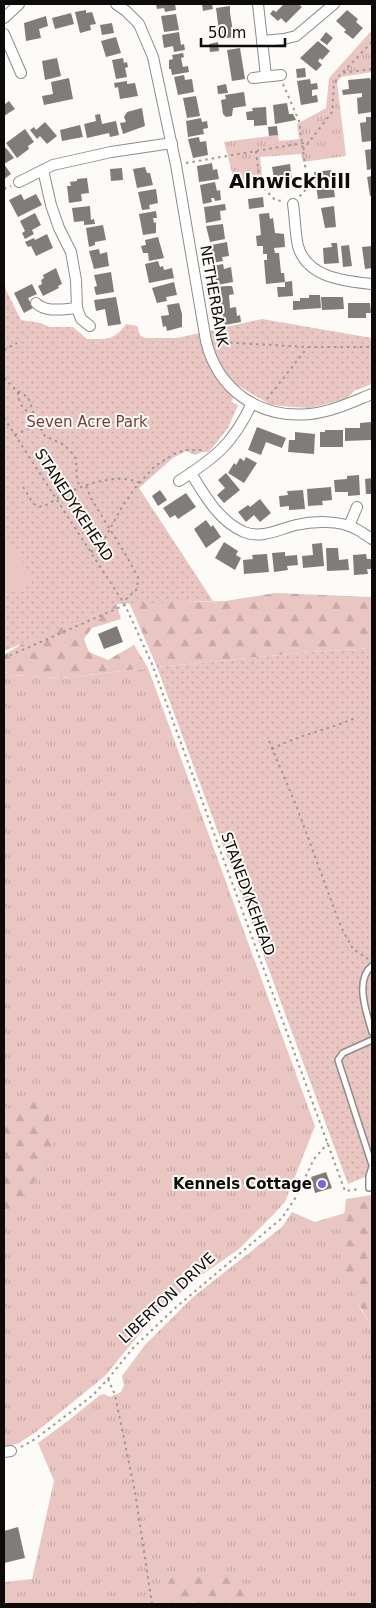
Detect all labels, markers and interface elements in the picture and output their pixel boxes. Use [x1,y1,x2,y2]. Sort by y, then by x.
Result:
scale bar [201,15,285,47]
text: 50 m [208,24,246,42]
district label: Alnwickhill [229,169,351,193]
street label: NETHERBANK [196,244,232,349]
park label: Seven Acre Park [26,413,148,431]
street label: STANEDYKEHEAD [31,445,117,565]
street label: STANEDYKEHEAD [217,830,279,958]
place label: Kennels Cottage [173,1175,312,1193]
marker: Kennels Cottage [316,1178,328,1190]
street label: LIBERTON DRIVE [115,1249,219,1347]

